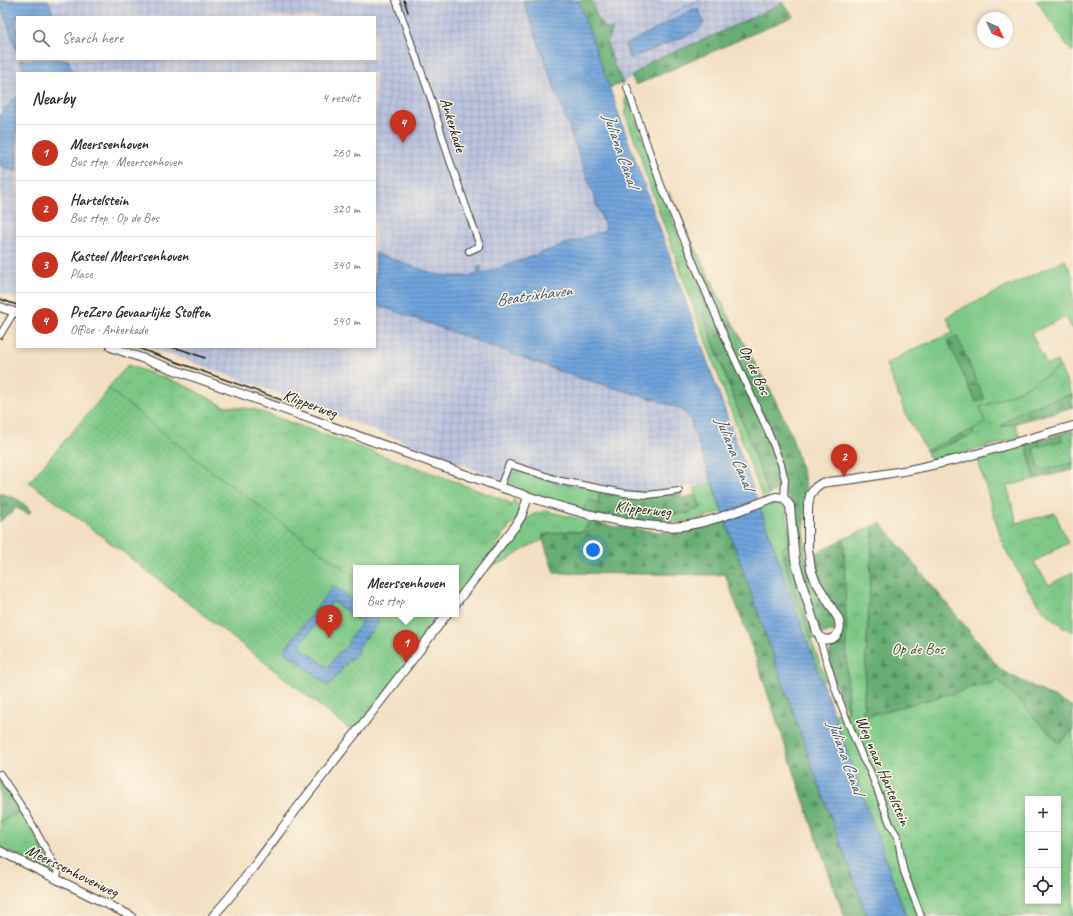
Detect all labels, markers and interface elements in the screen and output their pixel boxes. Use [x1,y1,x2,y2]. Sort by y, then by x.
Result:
north arrow [977,12,1013,48]
search box [16,16,376,60]
icon: search [30,27,52,49]
text: Search here [62,29,123,48]
text: Nearby [32,88,75,109]
text: 4 results [322,90,360,106]
street label: Ankerkade [435,95,471,156]
water label: Juliana Canal [598,109,645,195]
pin: 4 [390,110,416,143]
text: Meerssenhoven [70,135,148,154]
text: 1 [42,145,48,161]
text: 260 m [332,145,360,161]
text: Bus stop · Meerssenhoven [70,154,182,170]
text: Hartelstein [70,191,128,210]
text: 2 [42,201,48,217]
text: 320 m [332,201,360,217]
text: Bus stop · Op de Bos [70,210,159,226]
text: Kasteel Meerssenhoven [70,247,188,266]
text: 3 [42,257,48,273]
text: 340 m [332,257,360,273]
text: Place [70,266,93,282]
water label: Beatrixhaven [495,279,575,311]
text: PreZero Gevaarlijke Stoffen [70,303,210,322]
text: 4 [42,313,48,329]
text: 540 m [332,313,360,329]
text: Office · Ankerkade [70,322,148,338]
street label: Op de Bos [735,342,776,400]
street label: Klipperweg [280,385,341,423]
water label: Juliana Canal [710,412,761,498]
pin: 2 [831,444,857,477]
street label: Klipperweg [614,496,673,522]
your location [583,540,603,560]
popup [353,565,459,617]
text: Meerssenhoven [367,574,445,593]
text: Bus stop [367,593,404,609]
pin: 3 [316,605,342,638]
pin: 1 [393,630,419,663]
park label: Op de Bos [892,639,946,659]
street label: Weg naar Hartelstein [851,713,915,830]
water label: Juliana Canal [822,716,871,802]
map controls [1025,796,1061,904]
button: + [1025,796,1061,832]
button: − [1025,832,1061,868]
street label: Meerssenhovenweg [22,840,123,903]
button: locate [1025,868,1061,904]

